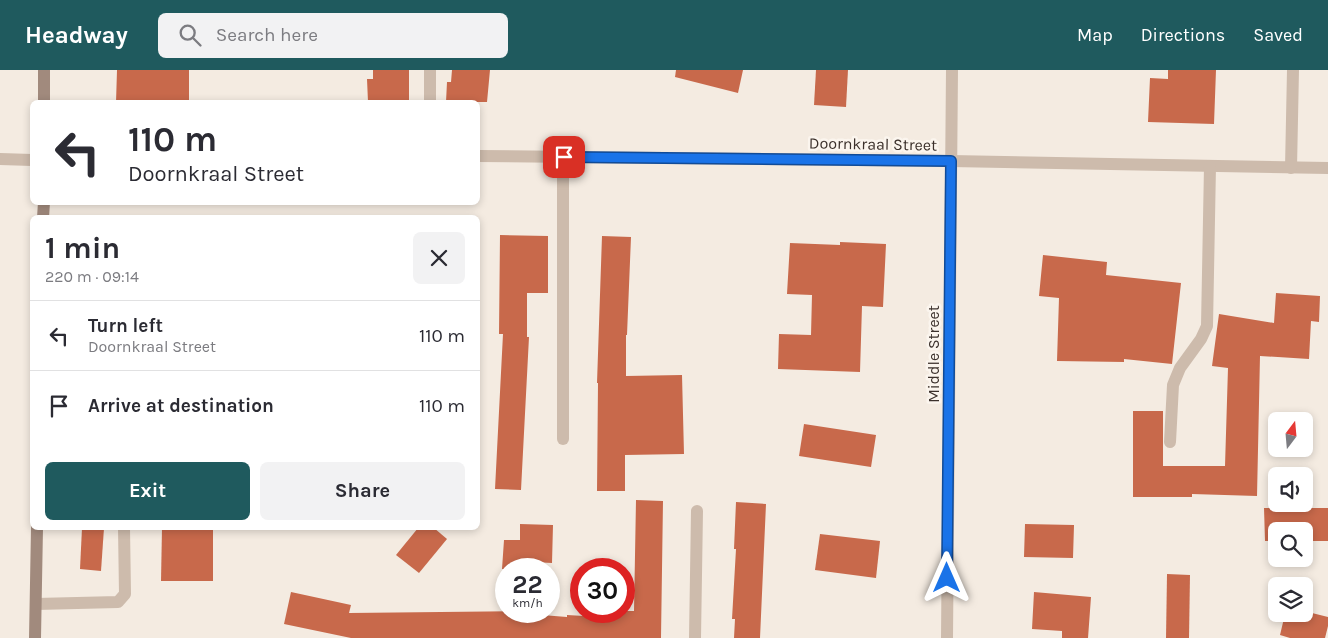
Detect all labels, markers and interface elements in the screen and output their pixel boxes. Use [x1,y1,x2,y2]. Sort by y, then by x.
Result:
search box [158,13,508,58]
text: Headway [25,21,128,49]
icon: search [176,21,204,49]
text: Search here [216,24,318,46]
text: Map [1077,24,1113,46]
text: Directions [1141,24,1225,46]
text: Saved [1253,24,1303,46]
text: 110 m [128,119,217,160]
icon: left [45,120,110,185]
street label: Doornkraal Street [809,133,937,155]
pin [543,136,585,178]
icon: arrive [550,143,578,171]
text: Doornkraal Street [128,161,304,187]
text: 1 min [45,230,120,266]
button: close [413,232,465,284]
text: 220 m · 09:14 [45,267,139,286]
street label: Middle Street [924,305,943,403]
text: Turn left [88,315,163,337]
icon: left [45,322,73,350]
text: 110 m [419,325,465,347]
text: Doornkraal Street [88,337,216,356]
icon: arrive [45,392,73,420]
text: Arrive at destination [88,395,274,417]
text: 110 m [419,395,465,417]
north arrow [1268,412,1312,458]
map controls [1268,412,1313,622]
button: Exit [45,462,250,520]
button: Share [260,462,465,520]
button: sound [1268,467,1313,512]
button: search [1268,522,1313,567]
position arrow [920,551,972,603]
speed limit sign: 30 [570,558,635,623]
text: 22 [512,570,543,599]
button: layers [1268,577,1313,622]
text: km/h [512,596,543,610]

